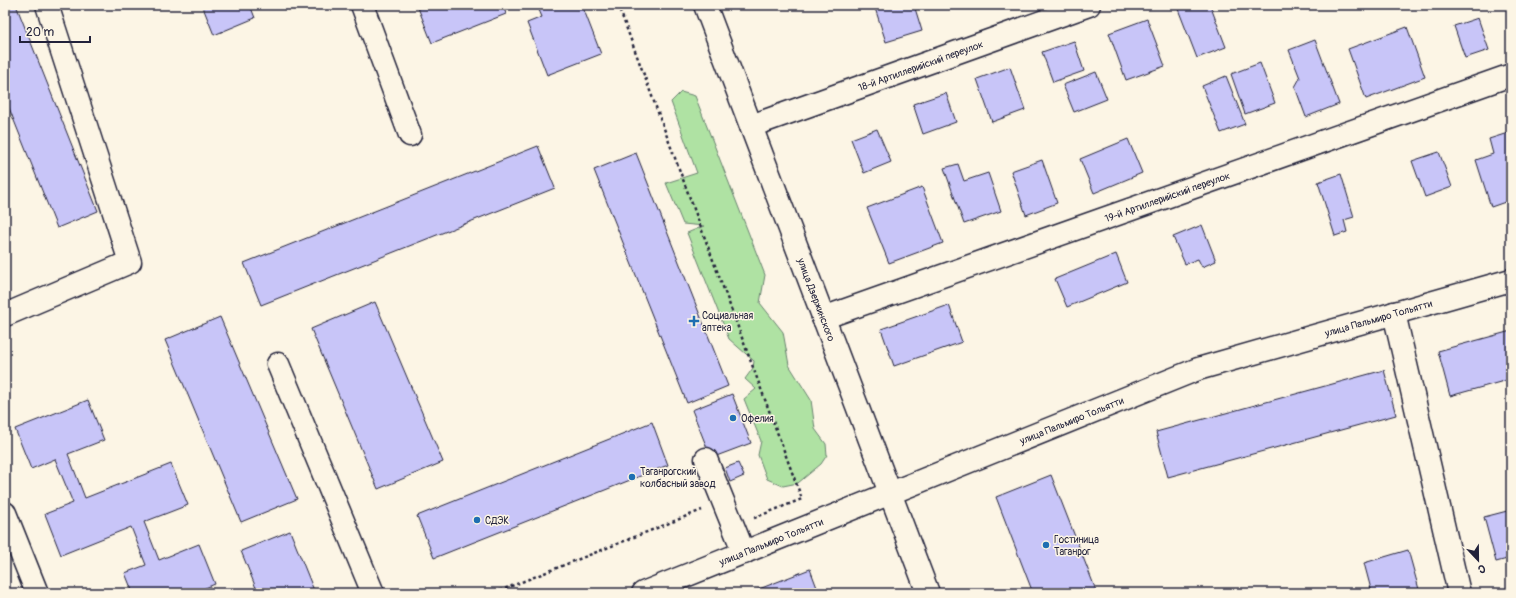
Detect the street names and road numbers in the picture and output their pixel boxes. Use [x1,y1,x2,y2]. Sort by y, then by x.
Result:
street label: 18-й Артиллерийский переулок [857,38,985,94]
street label: 19-й Артиллерийский переулок [1103,170,1232,225]
street label: улица Дзержинского [794,256,837,344]
street label: улица Пальмиро Тольятти [1323,298,1434,340]
street label: улица Пальмиро Тольятти [1017,394,1126,448]
street label: улица Пальмиро Тольятти [717,516,826,569]

